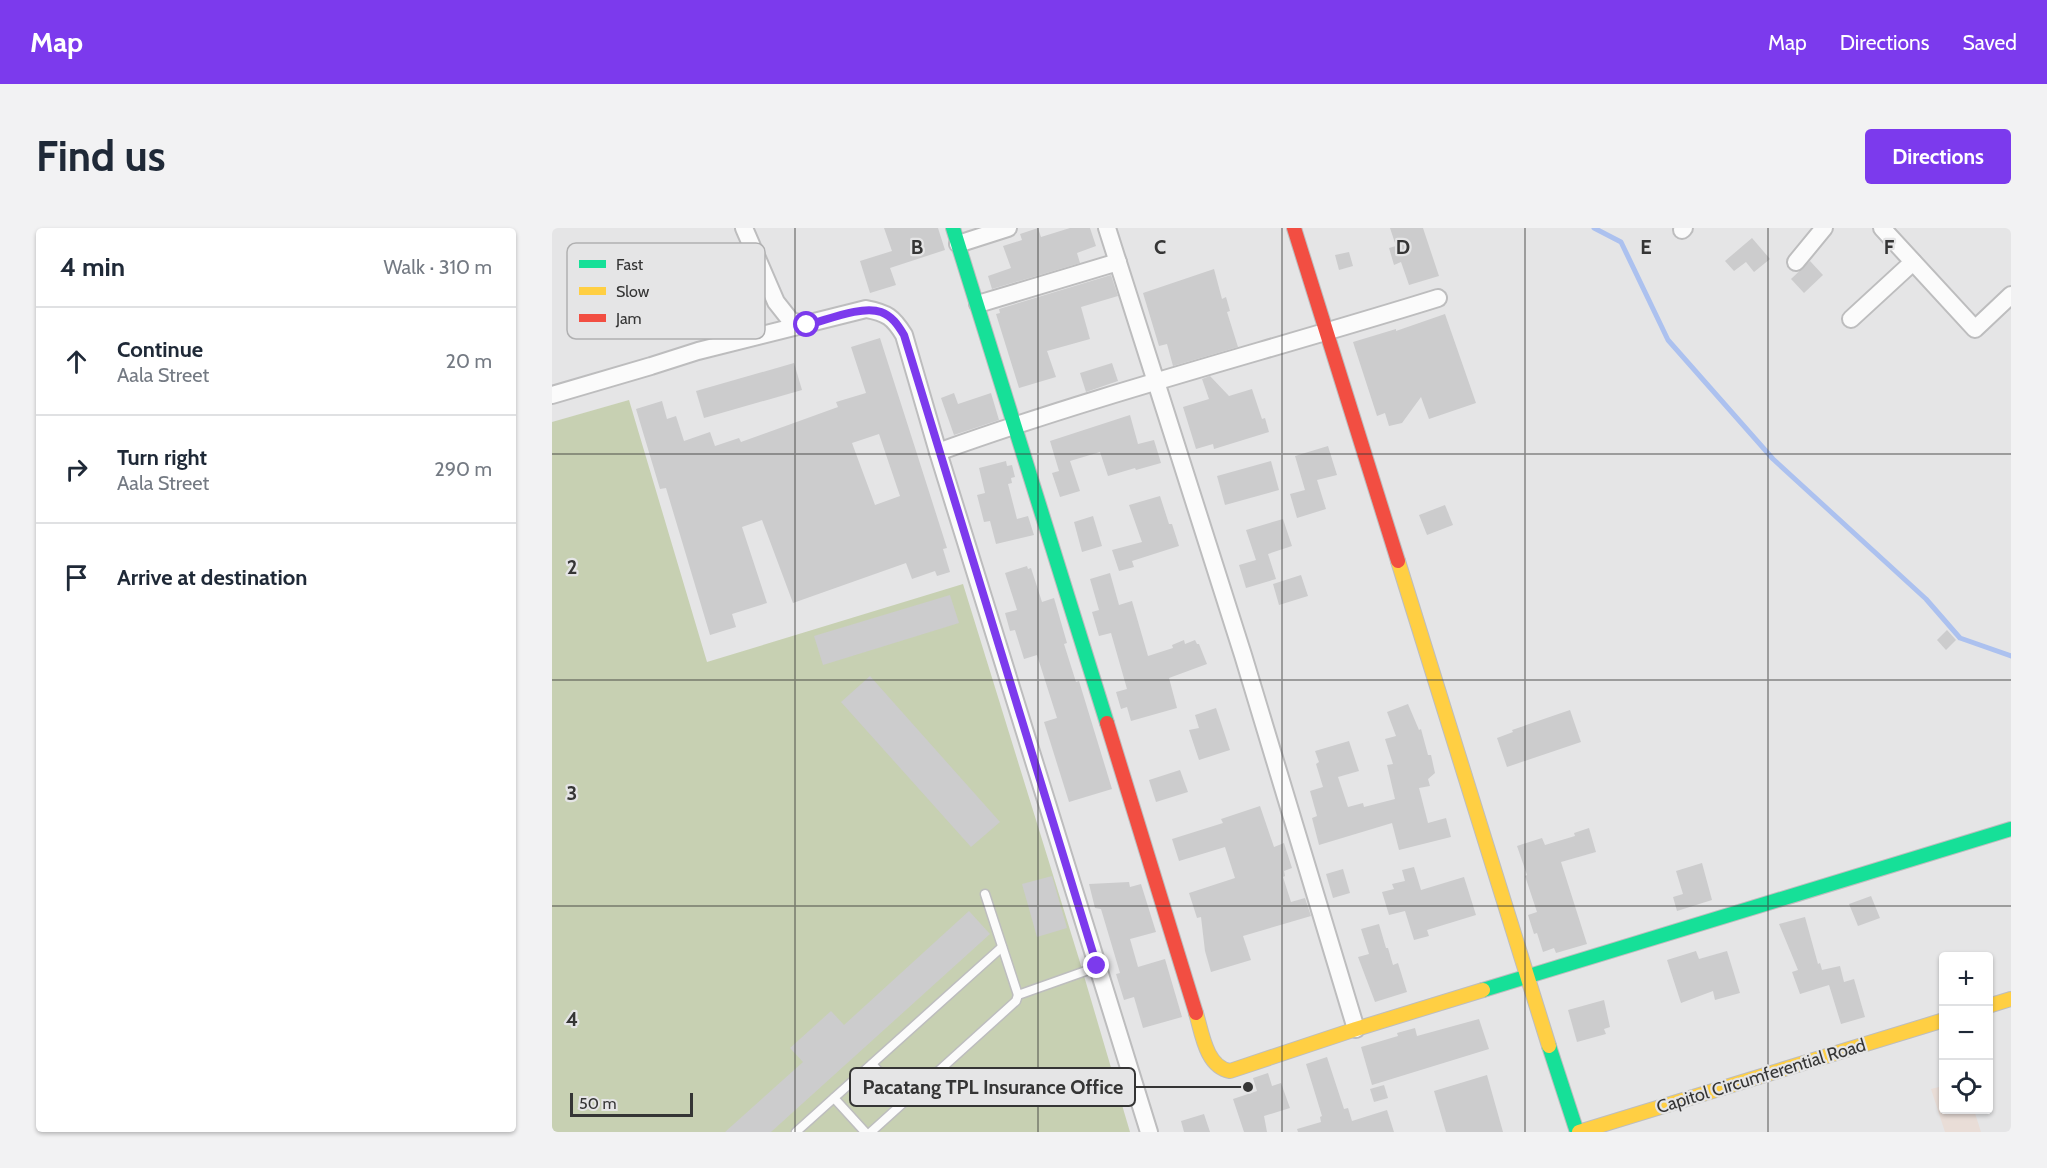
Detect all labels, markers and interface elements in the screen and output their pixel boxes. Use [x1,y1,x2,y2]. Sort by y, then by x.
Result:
text: Map [30,25,83,59]
text: Map [1768,30,1807,55]
text: Directions [1840,30,1929,55]
text: Saved [1962,30,2017,55]
button: Directions [1865,129,2011,184]
text: Find us [36,130,165,182]
text: B [911,235,923,259]
text: C [1154,235,1166,259]
text: D [1396,235,1410,259]
text: E [1640,235,1652,259]
text: F [1884,235,1895,259]
legend [567,243,765,339]
text: 4 min [60,251,125,283]
text: Walk · 310 m [384,255,492,279]
text: Fast [616,255,644,274]
text: Slow [616,282,650,301]
text: Jam [615,309,642,328]
route start [793,311,819,337]
text: Continue [117,336,203,363]
icon: ahead [60,345,93,378]
text: 20 m [446,349,492,373]
text: Aala Street [117,363,209,387]
text: Turn right [117,444,207,471]
icon: right [60,453,93,486]
text: 290 m [434,457,492,481]
text: Aala Street [117,471,209,495]
text: 2 [567,555,577,579]
icon: arrive [60,561,93,594]
text: Arrive at destination [117,564,307,591]
text: 3 [567,781,577,805]
route end [1083,952,1109,978]
map controls [1939,952,1993,1114]
button: + [1939,952,1993,1006]
button: − [1939,1006,1993,1060]
text: 4 [566,1007,578,1031]
street label: Capitol Circumferential Road [1654,1034,1868,1118]
button: locate [1939,1060,1993,1114]
callout: Pacatang TPL Insurance Office [850,1068,1135,1106]
text: Pacatang TPL Insurance Office [863,1075,1123,1099]
scale bar [570,1090,693,1118]
text: 50 m [579,1094,616,1113]

